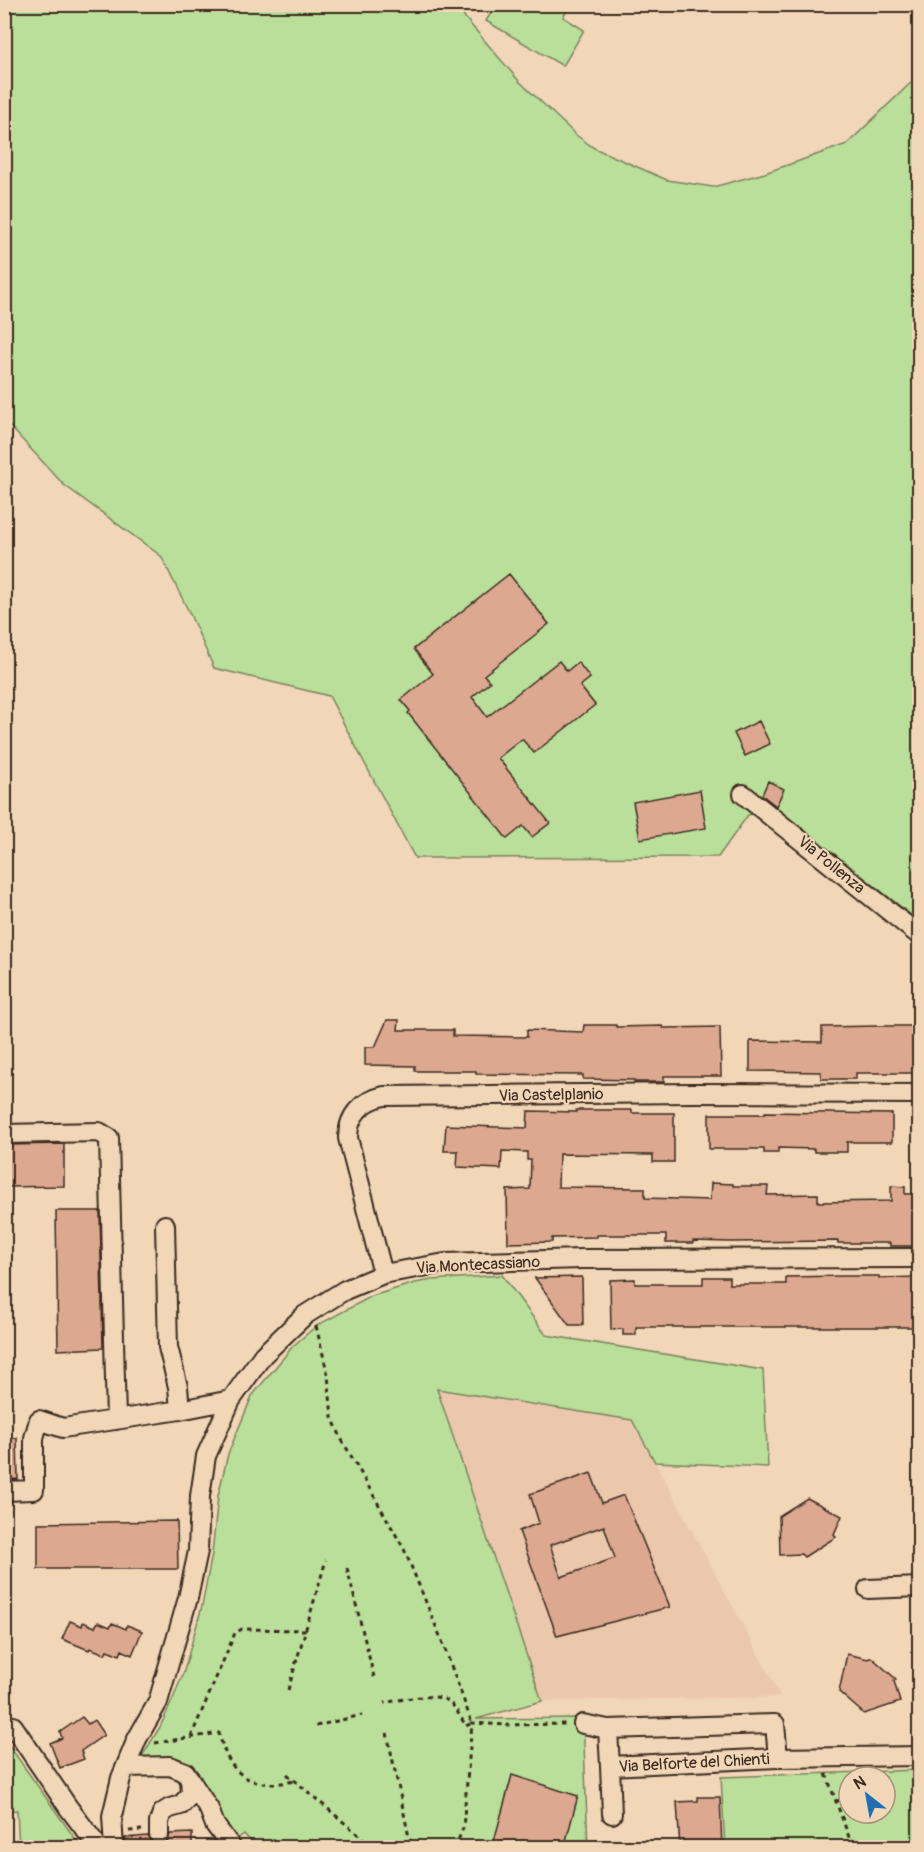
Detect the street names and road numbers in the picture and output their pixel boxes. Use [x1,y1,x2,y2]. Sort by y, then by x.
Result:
street label: Via Pollenza [794,832,869,898]
street label: Via Castelplanio [498,1084,604,1106]
street label: Via Montecassiano [416,1252,541,1278]
street label: Via Belforte del Chienti [618,1749,770,1777]

